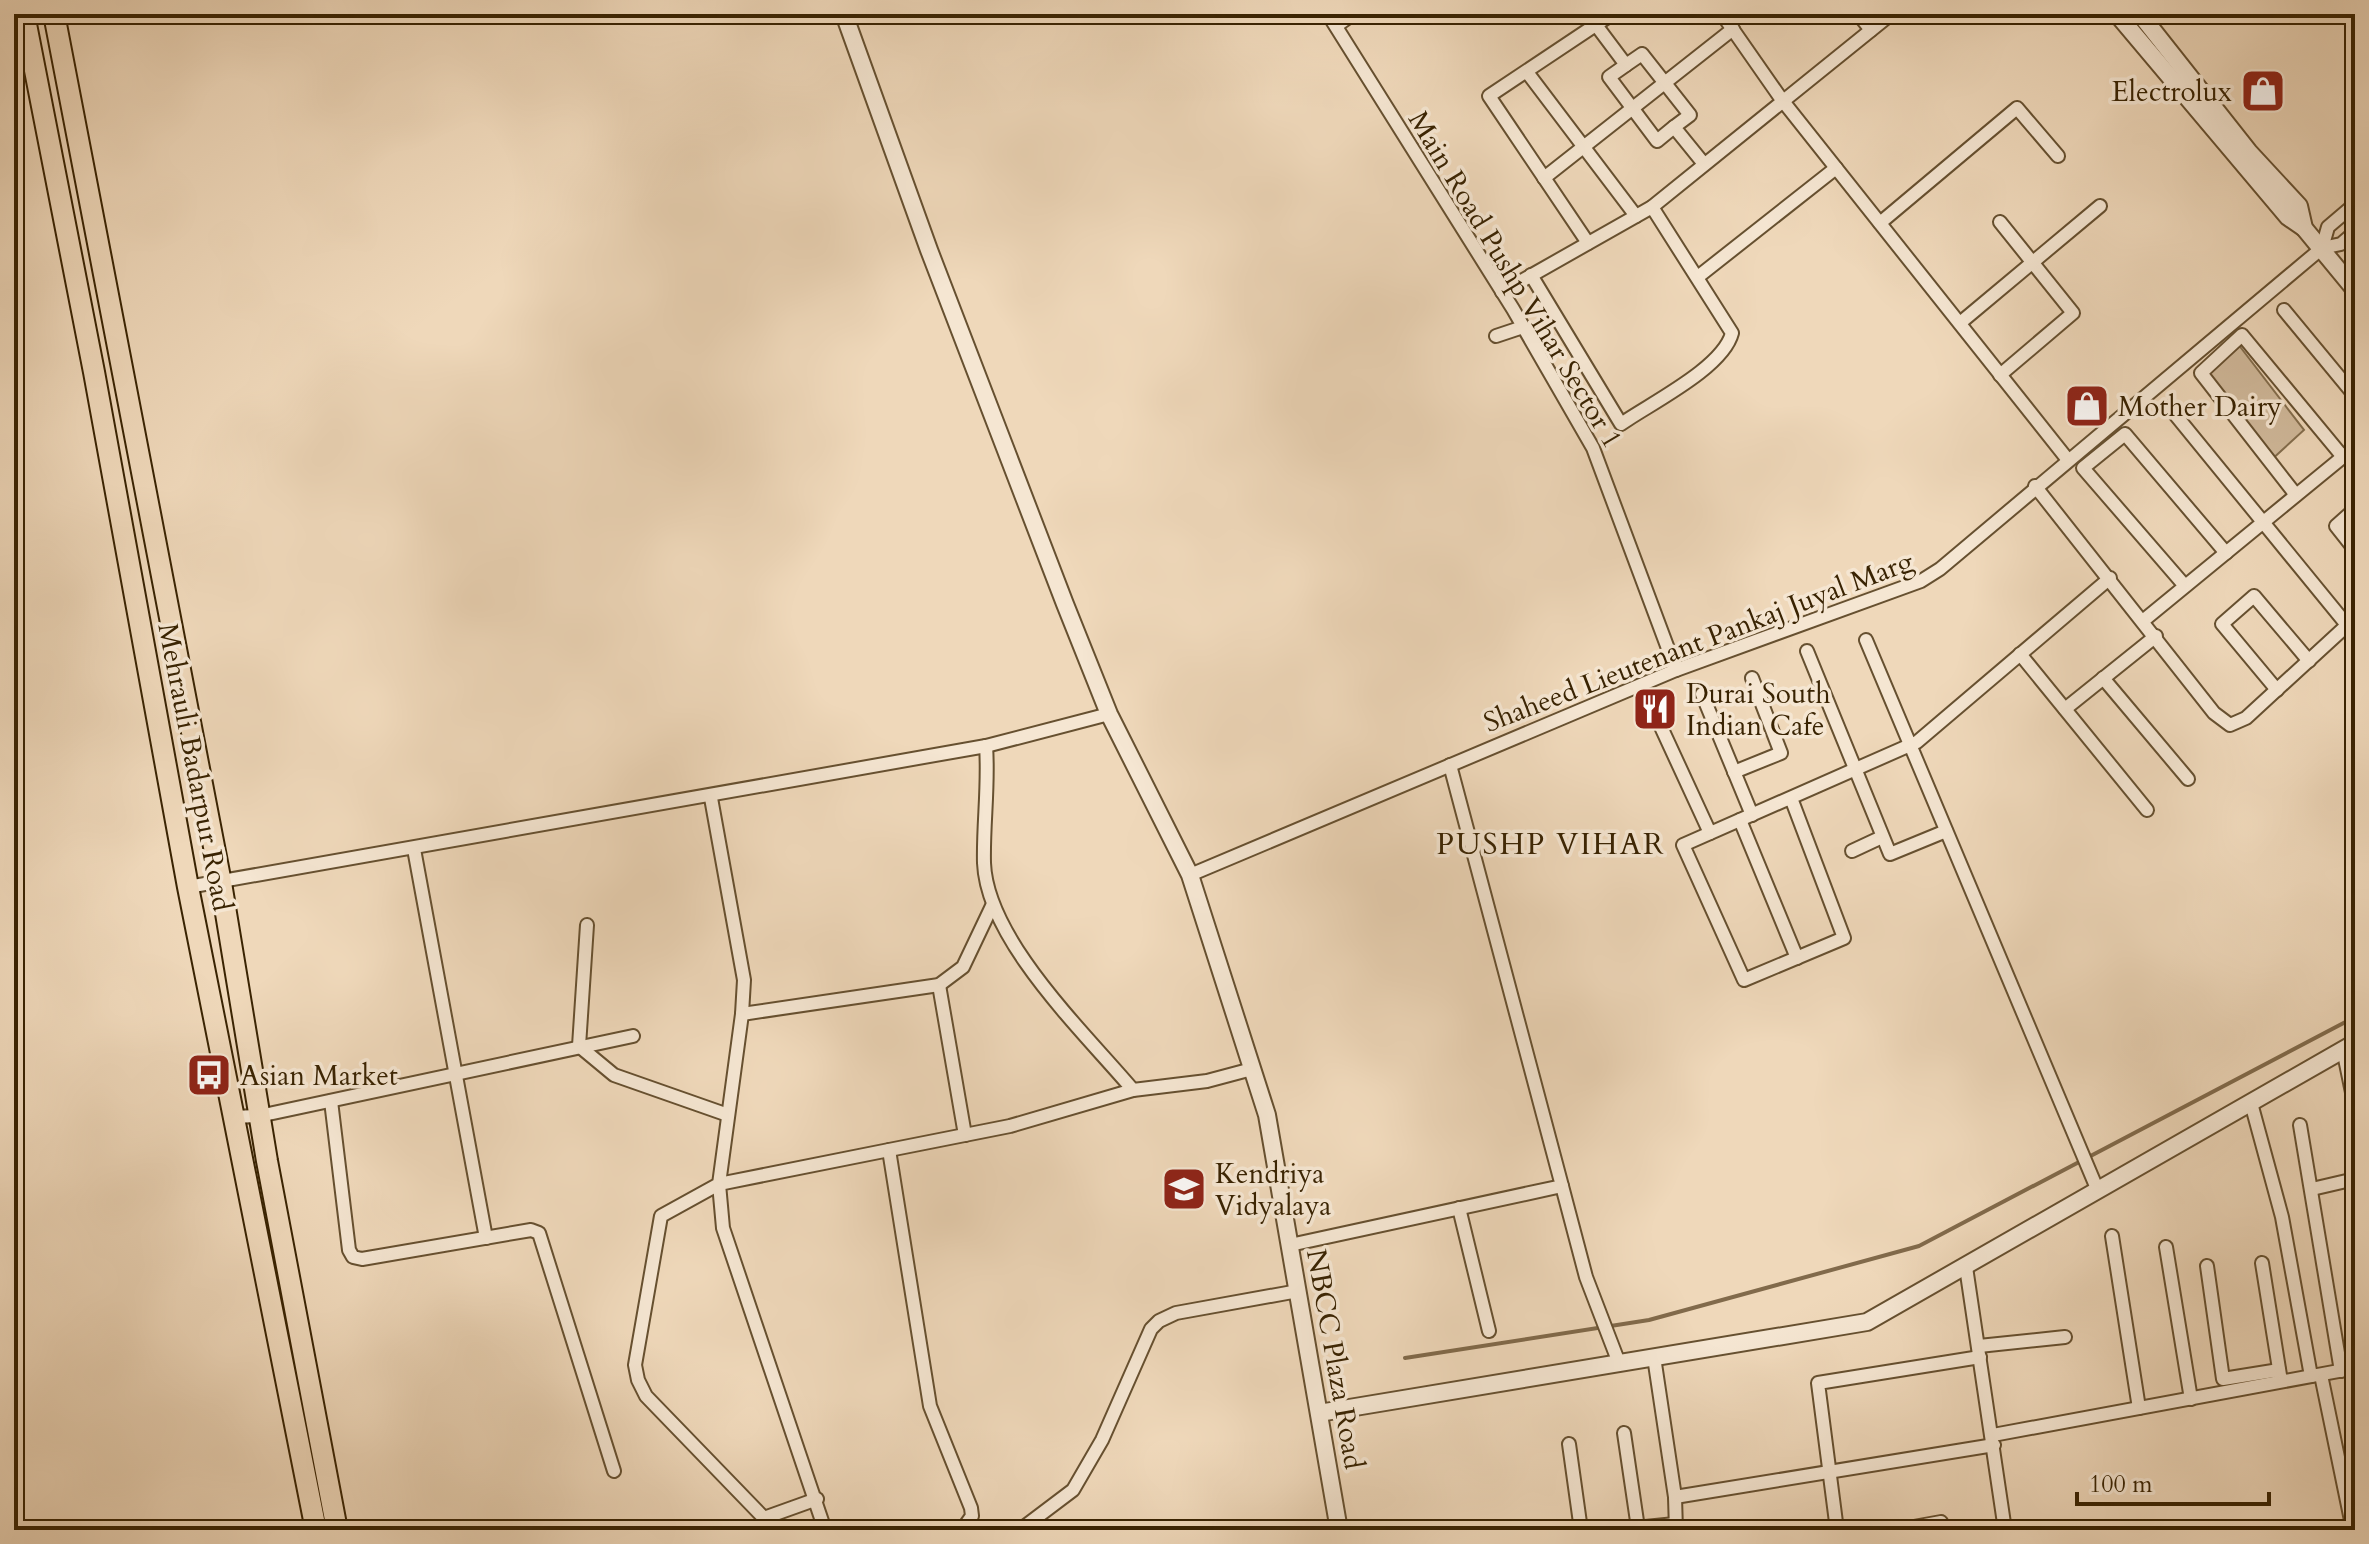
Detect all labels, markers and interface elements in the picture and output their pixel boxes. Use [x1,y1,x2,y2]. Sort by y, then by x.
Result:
shop icon: Electrolux [2239,67,2287,115]
place label: Electrolux [2112,73,2232,111]
street label: Main Road Pushp Vihar Sector 1 [1399,104,1631,455]
shop icon: Mother Dairy [2063,382,2111,430]
place label: Mother Dairy [2118,388,2282,426]
street label: Shaheed Lieutenant Pankaj Juyal Marg [1478,542,1919,742]
street label: Mehrauli Badarpur Road [148,620,242,914]
place label: Durai South Indian Cafe [1686,675,1831,745]
restaurant icon: Durai South Indian Cafe [1631,685,1679,733]
district label: PUSHP VIHAR [1436,824,1666,865]
bus stop icon: Asian Market [185,1051,233,1099]
place label: Asian Market [240,1057,398,1095]
place label: Kendriya Vidyalaya [1215,1155,1331,1225]
school or university icon: Kendriya Vidyalaya [1160,1165,1208,1213]
street label: NBCC Plaza Road [1297,1246,1373,1472]
scale bar [2077,1456,2269,1506]
text: 100 m [2089,1468,2153,1501]

